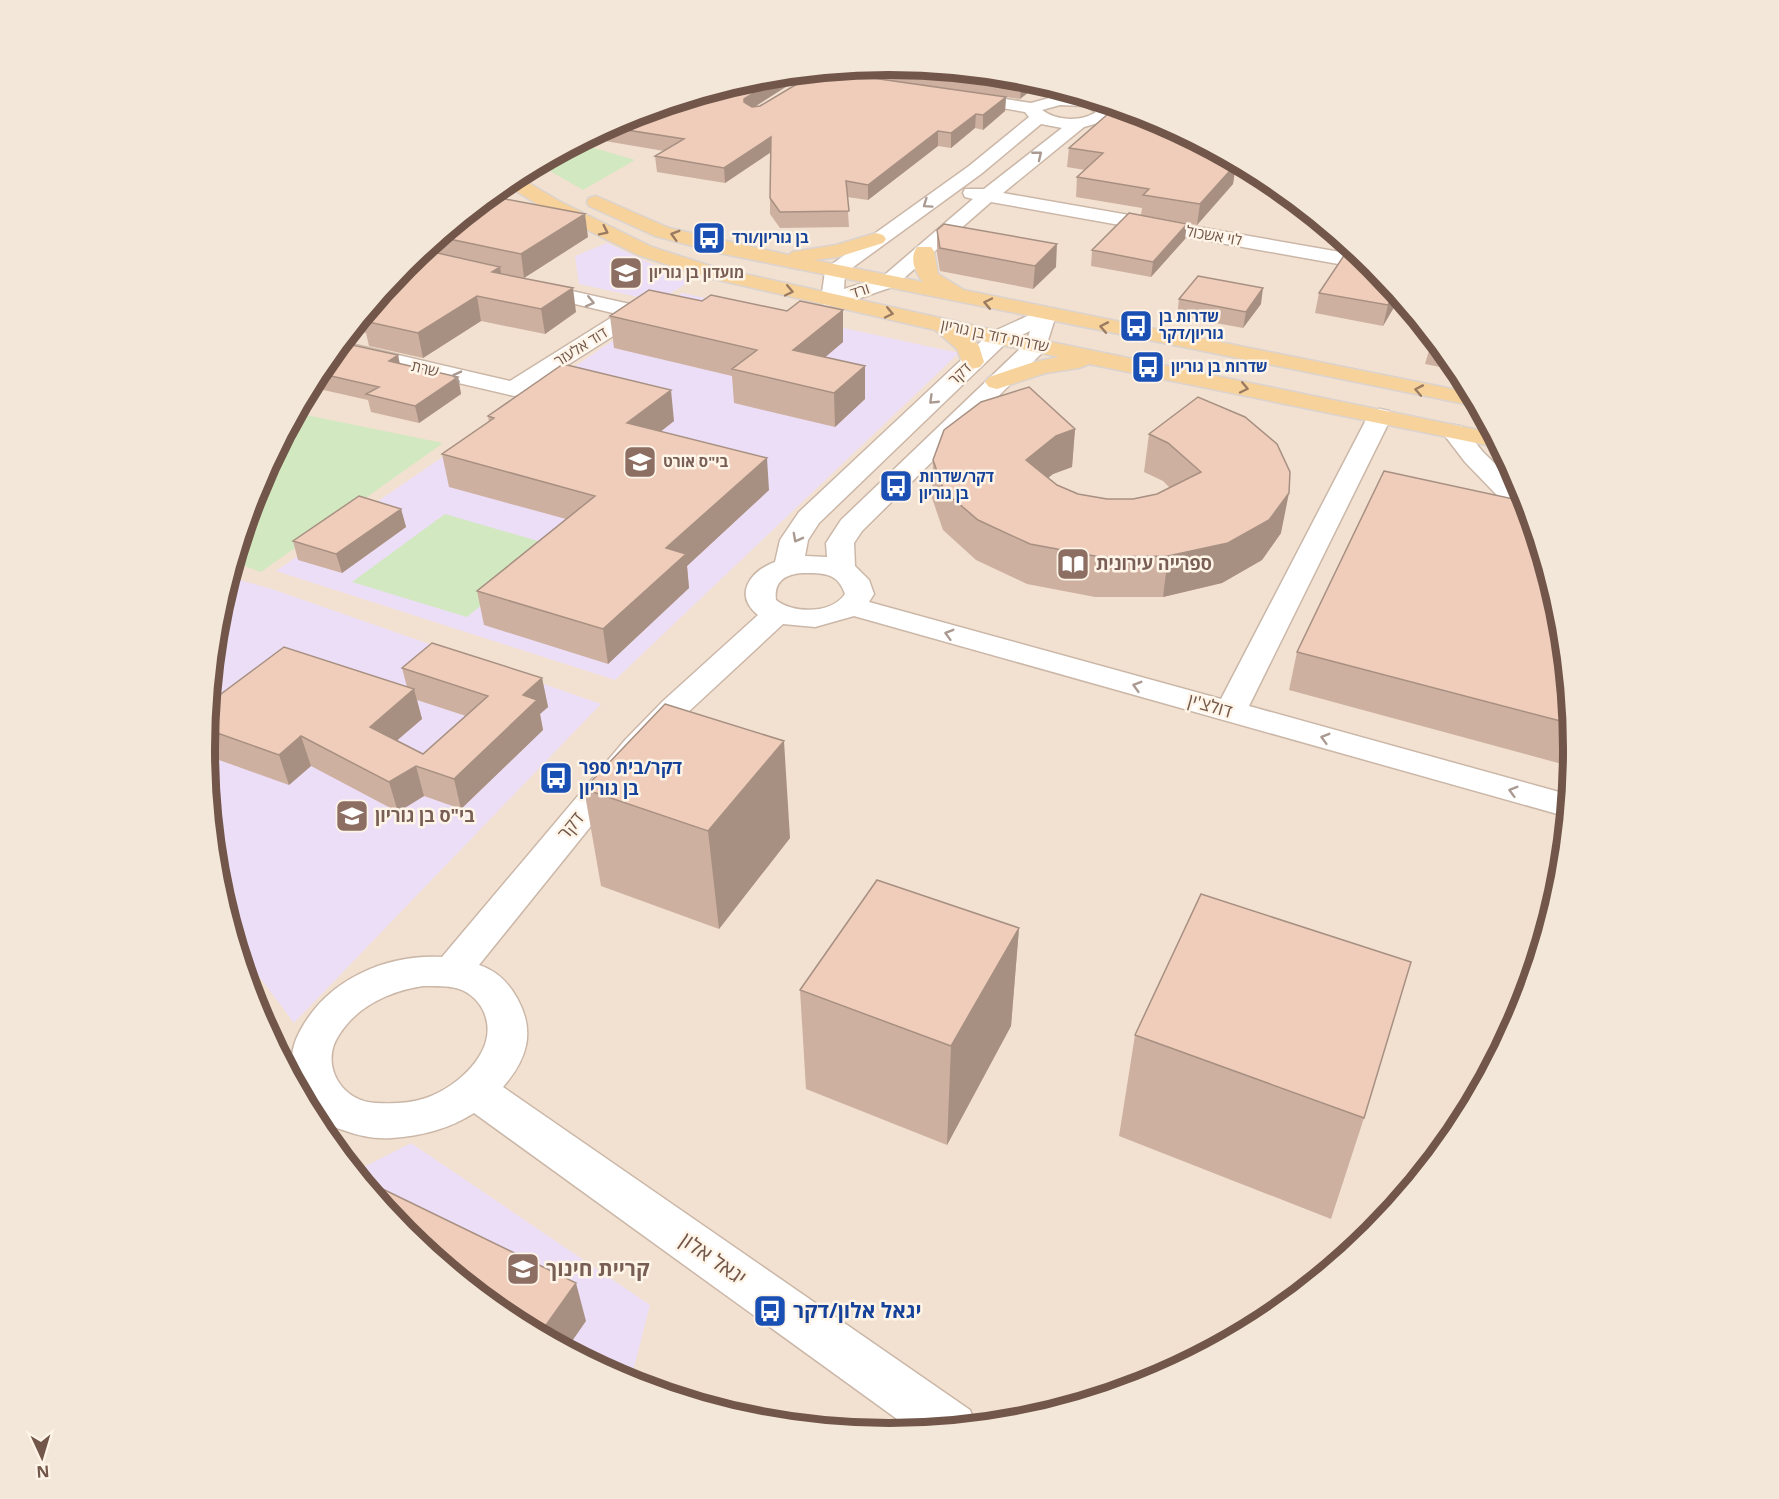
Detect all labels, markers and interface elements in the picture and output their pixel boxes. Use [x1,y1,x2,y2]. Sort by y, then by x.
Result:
one-way arrow [1032,152,1043,163]
one-way arrow [922,197,933,208]
bus stop icon: בן גוריון/ורד [691,220,727,256]
street label: לוי אשכול [1185,220,1244,250]
one-way arrow [598,224,609,236]
place label: בן גוריון/ורד [732,227,809,247]
one-way arrow [670,230,680,242]
school or university icon: מועדון בן גוריון [608,255,644,291]
place label: מועדון בן גוריון [649,262,744,282]
street label: ורד [848,278,872,302]
one-way arrow [784,284,794,297]
one-way arrow [585,294,595,307]
one-way arrow [983,297,993,310]
one-way arrow [884,306,894,319]
place label: שדרות בן גוריון/דקר [1159,306,1224,343]
bus stop icon: שדרות בן גוריון/דקר [1118,308,1154,344]
street label: שדרות דוד בן גוריון [939,314,1051,356]
one-way arrow [1099,321,1109,334]
street label: דוד אלעזר [550,322,611,370]
bus stop icon: שדרות בן גוריון [1130,349,1166,385]
street label: שרת [410,355,441,381]
place label: שדרות בן גוריון [1171,356,1268,376]
street label: דקר [944,357,975,389]
one-way arrow [452,370,462,383]
one-way arrow [1239,381,1249,394]
one-way arrow [1414,384,1424,397]
one-way arrow [929,392,940,403]
school or university icon: בי"ס אורט [622,444,658,480]
place label: בי"ס אורט [663,451,729,471]
place label: דקר/שדרות בן גוריון [919,466,994,503]
bus stop icon: דקר/שדרות בן גוריון [878,468,914,504]
one-way arrow [792,532,804,543]
library icon: ספרייה עירונית [1055,546,1091,582]
place label: ספרייה עירונית [1096,551,1212,575]
one-way arrow [944,628,954,641]
one-way arrow [1132,681,1143,693]
street label: דולצ'ין [1185,687,1235,723]
one-way arrow [1320,733,1331,745]
place label: דקר/בית ספר בן גוריון [579,755,682,800]
bus stop icon: דקר/בית ספר בן גוריון [538,760,574,796]
one-way arrow [1508,785,1518,798]
school or university icon: בי"ס בן גוריון [334,798,370,834]
place label: בי"ס בן גוריון [375,803,475,827]
street label: דקר [552,807,589,844]
street label: יגאל אלון [675,1225,752,1291]
school or university icon: קריית חינוך [505,1251,541,1287]
place label: קריית חינוך [546,1254,650,1282]
bus stop icon: יגאל אלון/דקר [752,1293,788,1329]
place label: יגאל אלון/דקר [793,1296,922,1324]
north arrow [12,1427,72,1487]
text: N [36,1461,50,1483]

